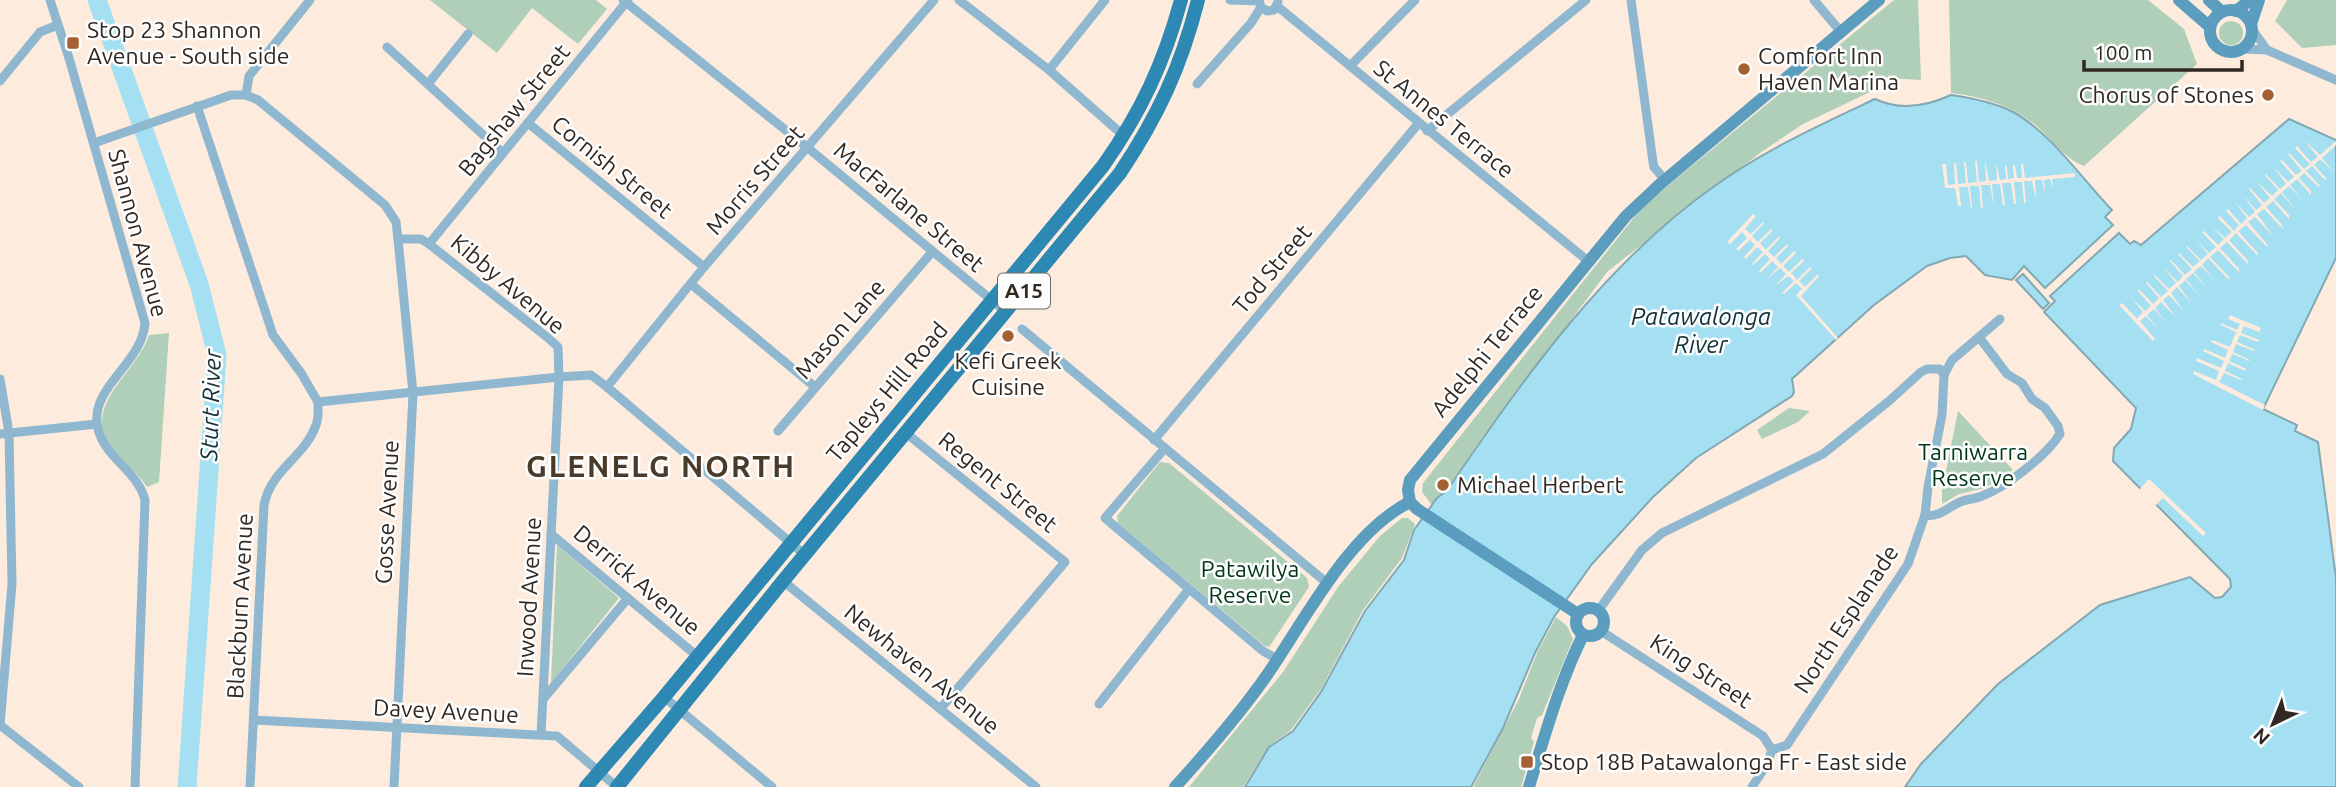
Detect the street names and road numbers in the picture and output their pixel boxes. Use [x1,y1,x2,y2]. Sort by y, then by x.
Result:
street label: Bagshaw Street [453,39,574,180]
street label: St Annes Terrace [1369,55,1519,183]
street label: Cornish Street [547,110,678,223]
street label: Morris Street [701,120,809,239]
street label: MacFarlane Street [829,137,989,276]
street label: Shannon Avenue [104,146,173,319]
street label: Tod Street [1227,219,1316,318]
street label: Kibby Avenue [446,229,570,338]
street label: Mason Lane [790,274,889,383]
road number: A15 [998,274,1050,308]
street label: Adelphi Terrace [1426,280,1547,421]
street label: Tapleys Hill Road [821,317,952,466]
street label: Regent Street [934,426,1062,537]
street label: Gosse Avenue [370,439,403,585]
street label: Blackburn Avenue [222,512,257,700]
street label: Inwood Avenue [512,516,545,677]
street label: Derrick Avenue [569,520,706,640]
street label: North Esplanade [1788,540,1903,697]
street label: Newhaven Avenue [840,599,1005,739]
street label: King Street [1646,629,1757,713]
street label: Davey Avenue [373,694,519,727]

